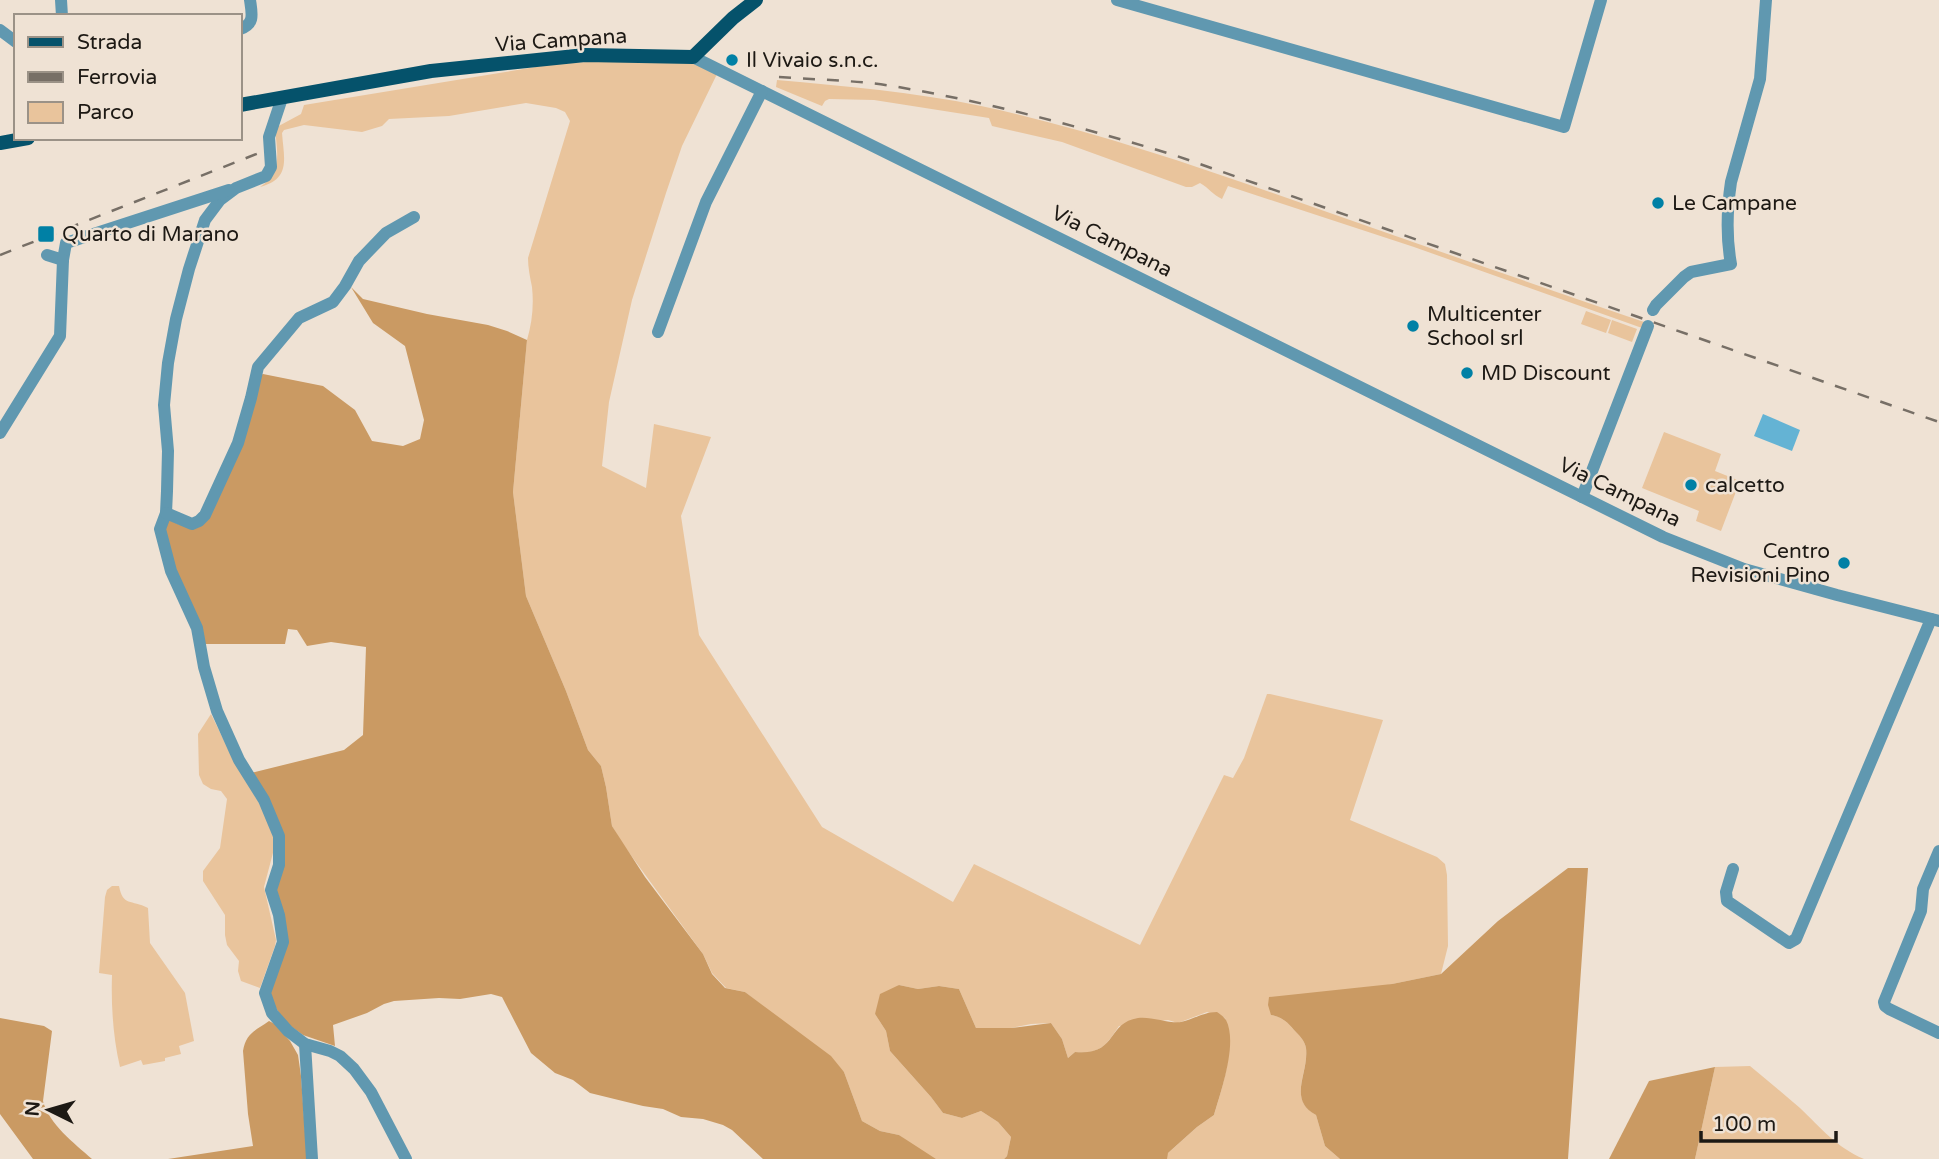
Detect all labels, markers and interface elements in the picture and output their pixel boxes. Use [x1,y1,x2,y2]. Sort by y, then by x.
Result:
legend [14,14,242,140]
street label: Via Campana [494,23,628,58]
text: Strada [77,30,142,55]
place label: Il Vivaio s.n.c. [746,48,879,73]
marker: Il Vivaio s.n.c. [724,52,740,68]
text: Ferrovia [77,65,157,90]
text: Parco [77,100,134,125]
place label: Le Campane [1672,191,1797,216]
marker: Le Campane [1650,195,1666,211]
street label: Via Campana [1047,200,1176,283]
place label: Quarto di Marano [62,222,239,247]
marker: Quarto di Marano [36,224,56,244]
place label: Multicenter School srl [1427,302,1542,351]
marker: Multicenter School srl [1405,318,1421,334]
place label: MD Discount [1481,361,1611,386]
marker: MD Discount [1459,365,1475,381]
street label: Via Campana [1555,452,1685,533]
place label: calcetto [1705,473,1785,498]
marker: calcetto [1683,477,1699,493]
place label: Centro Revisioni Pino [1691,539,1830,588]
marker: Centro Revisioni Pino [1836,555,1852,571]
north arrow [14,1075,84,1145]
text: N [21,1100,45,1117]
scale bar [1701,1100,1836,1144]
text: 100 m [1712,1112,1776,1137]

